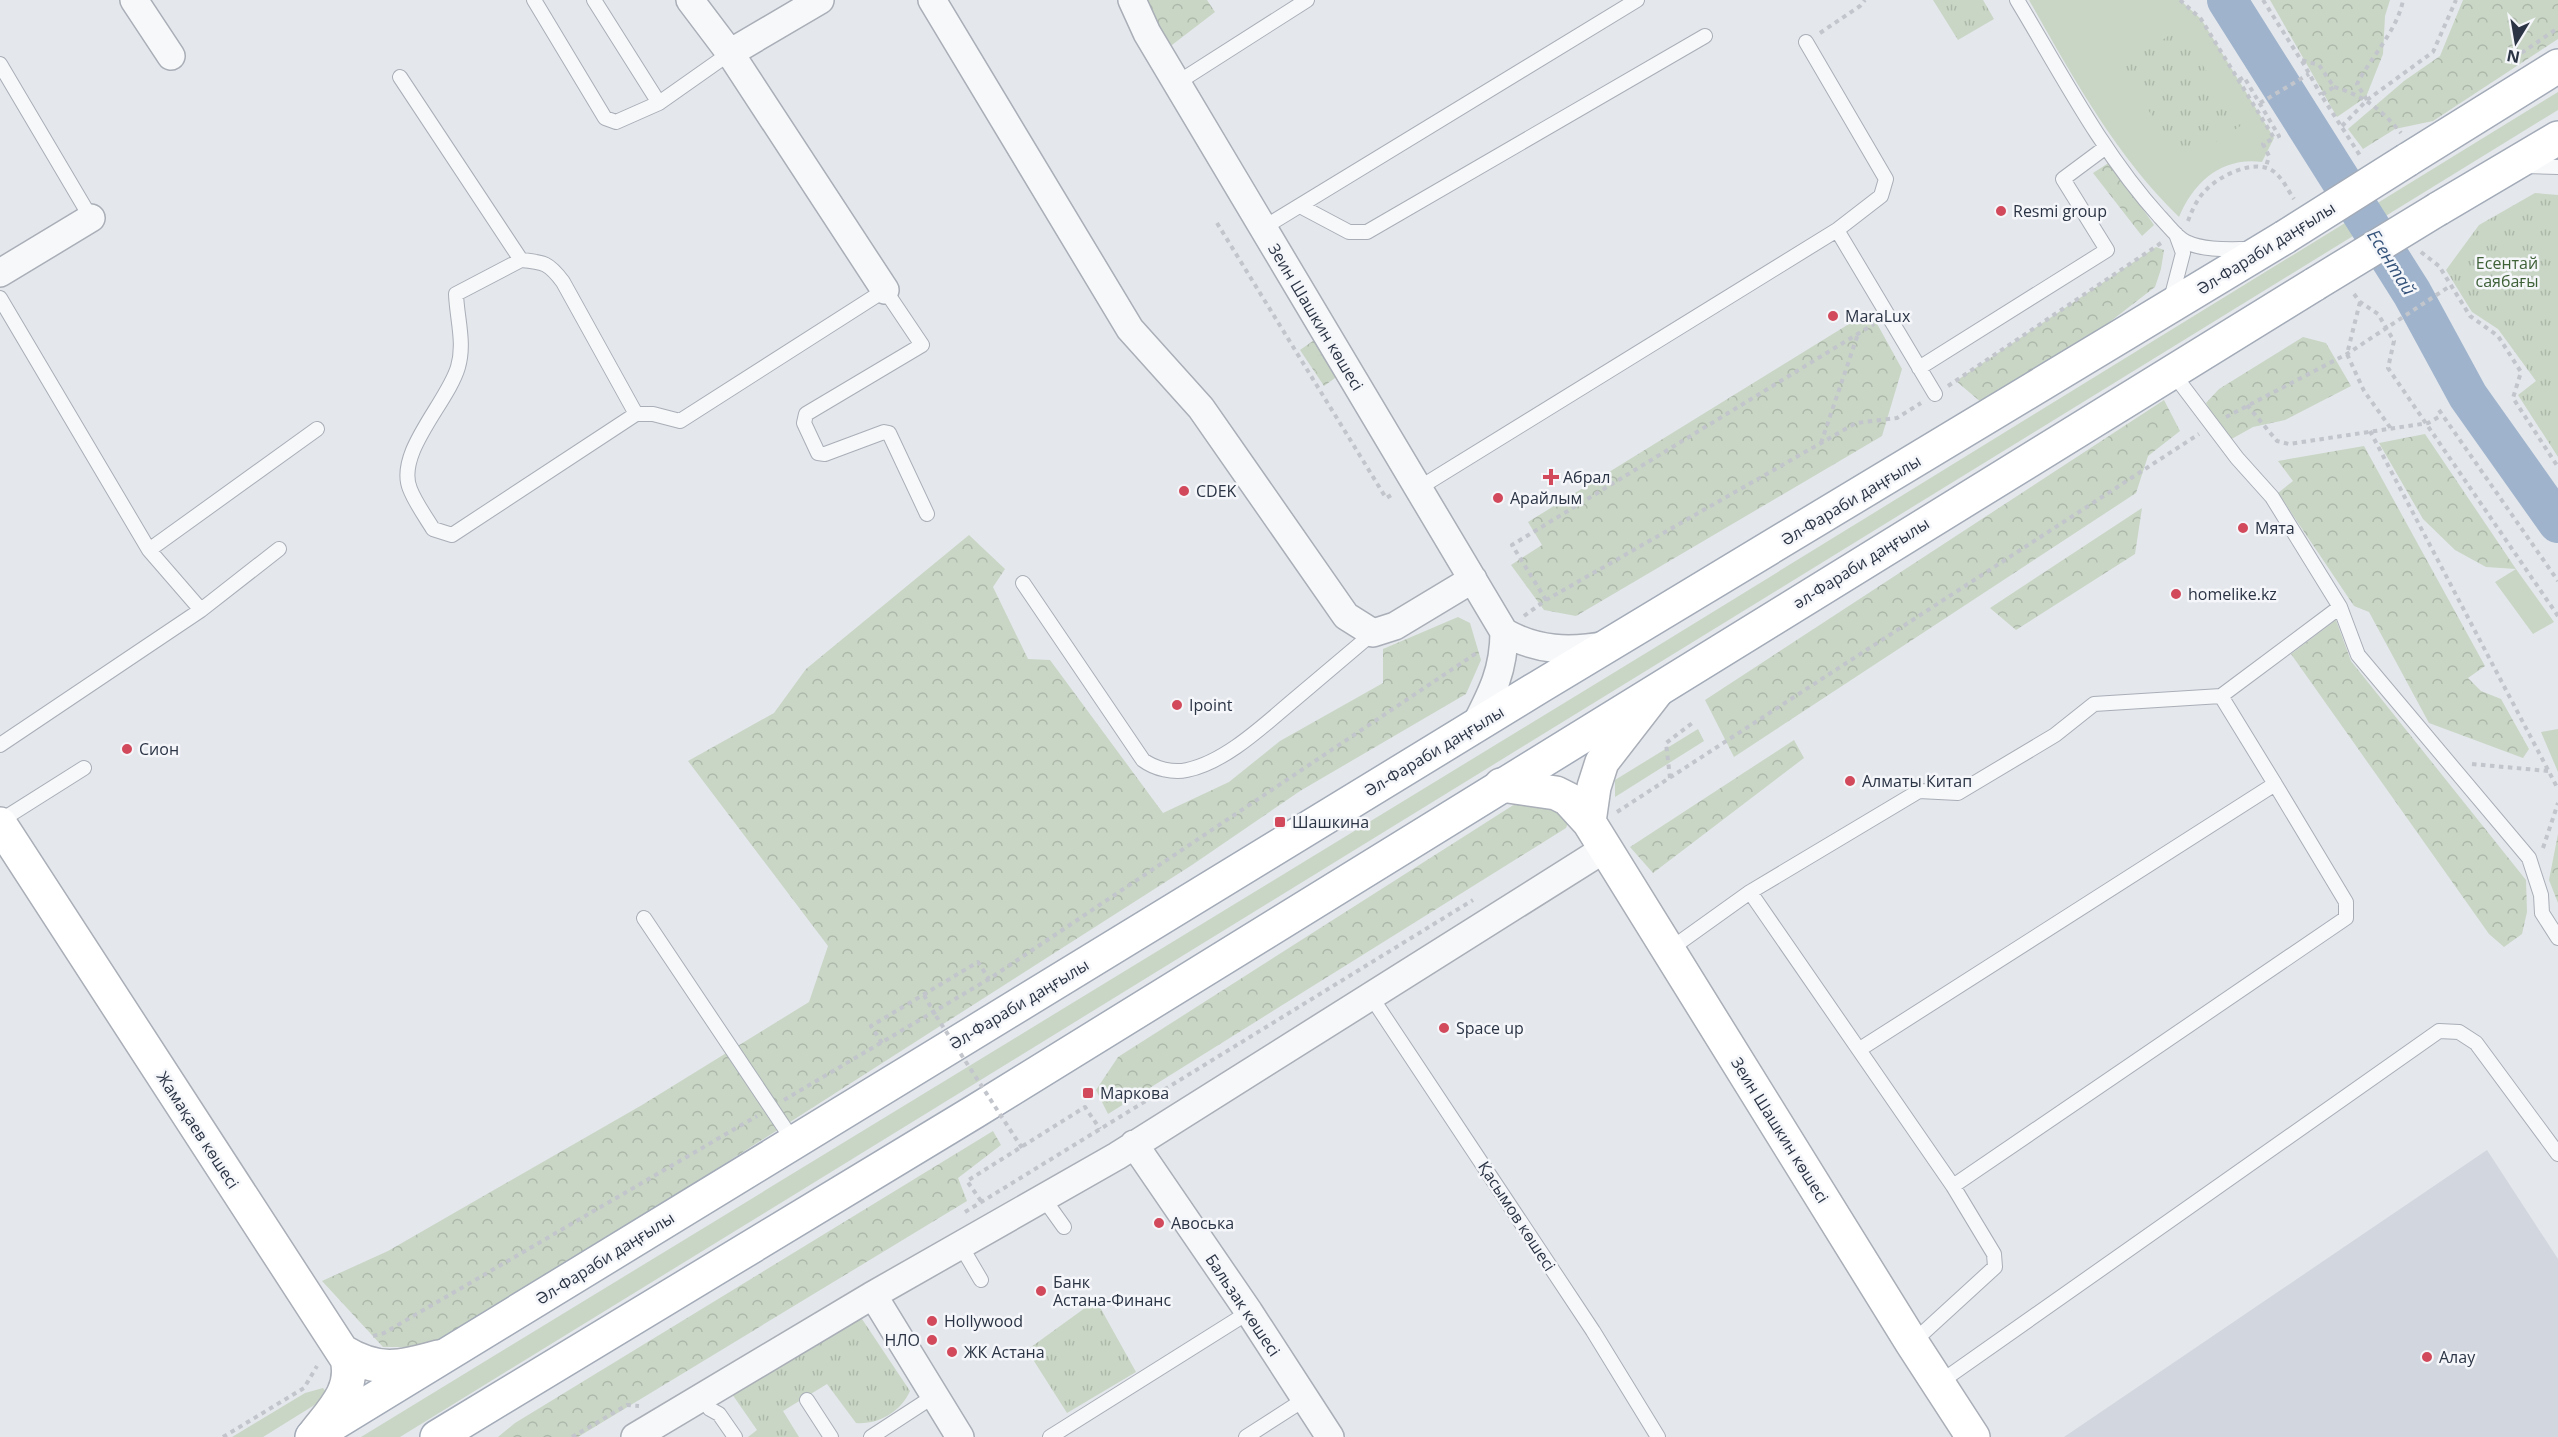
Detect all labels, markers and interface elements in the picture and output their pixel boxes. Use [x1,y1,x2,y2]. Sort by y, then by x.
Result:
north arrow [2486,12,2546,72]
text: N [2505,45,2522,69]
street label: Әл-Фараби даңғылы [2193,196,2339,300]
place label: Resmi group [2013,200,2107,222]
marker: Resmi group [1994,204,2008,218]
water label: Есентай [2362,225,2422,300]
street label: Зеин Шашкин көшесі [1263,239,1369,395]
park label: Есентай саябағы [2475,252,2539,292]
place label: MaraLux [1845,305,1911,327]
marker: MaraLux [1826,309,1840,323]
street label: Әл-Фараби даңғылы [1777,450,1925,550]
place label: Абрал [1563,466,1610,488]
marker: Абрал [1544,470,1558,484]
place label: CDEK [1196,480,1237,502]
marker: CDEK [1177,484,1191,498]
place label: Арайлым [1510,487,1582,509]
marker: Арайлым [1491,491,1505,505]
street label: әл-Фараби даңғылы [1789,512,1933,614]
place label: Мята [2255,517,2295,539]
marker: Мята [2236,521,2250,535]
place label: homelike.kz [2188,583,2277,605]
marker: homelike.kz [2169,587,2183,601]
place label: Ipoint [1189,694,1233,716]
marker: Ipoint [1170,698,1184,712]
street label: Әл-Фараби даңғылы [1360,701,1508,801]
place label: Сион [139,738,179,760]
marker: Сион [120,742,134,756]
place label: Алматы Китап [1862,770,1972,792]
marker: Алматы Китап [1843,774,1857,788]
place label: Шашкина [1292,811,1369,833]
marker: Шашкина [1273,815,1287,829]
street label: Әл-Фараби даңғылы [945,954,1093,1054]
place label: Space up [1456,1017,1524,1039]
marker: Space up [1437,1021,1451,1035]
street label: Зеин Шашкин көшесі [1726,1053,1834,1207]
street label: Жамақаев көшесі [152,1067,244,1193]
place label: Маркова [1100,1082,1169,1104]
marker: Маркова [1081,1086,1095,1100]
street label: Қасымов көшесі [1473,1157,1561,1275]
street label: Әл-Фараби даңғылы [532,1206,678,1310]
place label: Авоська [1171,1212,1234,1234]
marker: Авоська [1152,1216,1166,1230]
street label: Бальзак көшесі [1201,1249,1285,1361]
place label: Банк Астана-Финанс [1053,1271,1171,1311]
marker: Банк Астана-Финанс [1034,1284,1048,1298]
place label: Hollywood [944,1310,1023,1332]
marker: Hollywood [925,1314,939,1328]
place label: НЛО [885,1329,920,1351]
marker: НЛО [925,1333,939,1347]
place label: ЖК Астана [964,1341,1045,1363]
marker: ЖК Астана [945,1345,959,1359]
place label: Алау [2439,1346,2476,1368]
marker: Алау [2420,1350,2434,1364]

